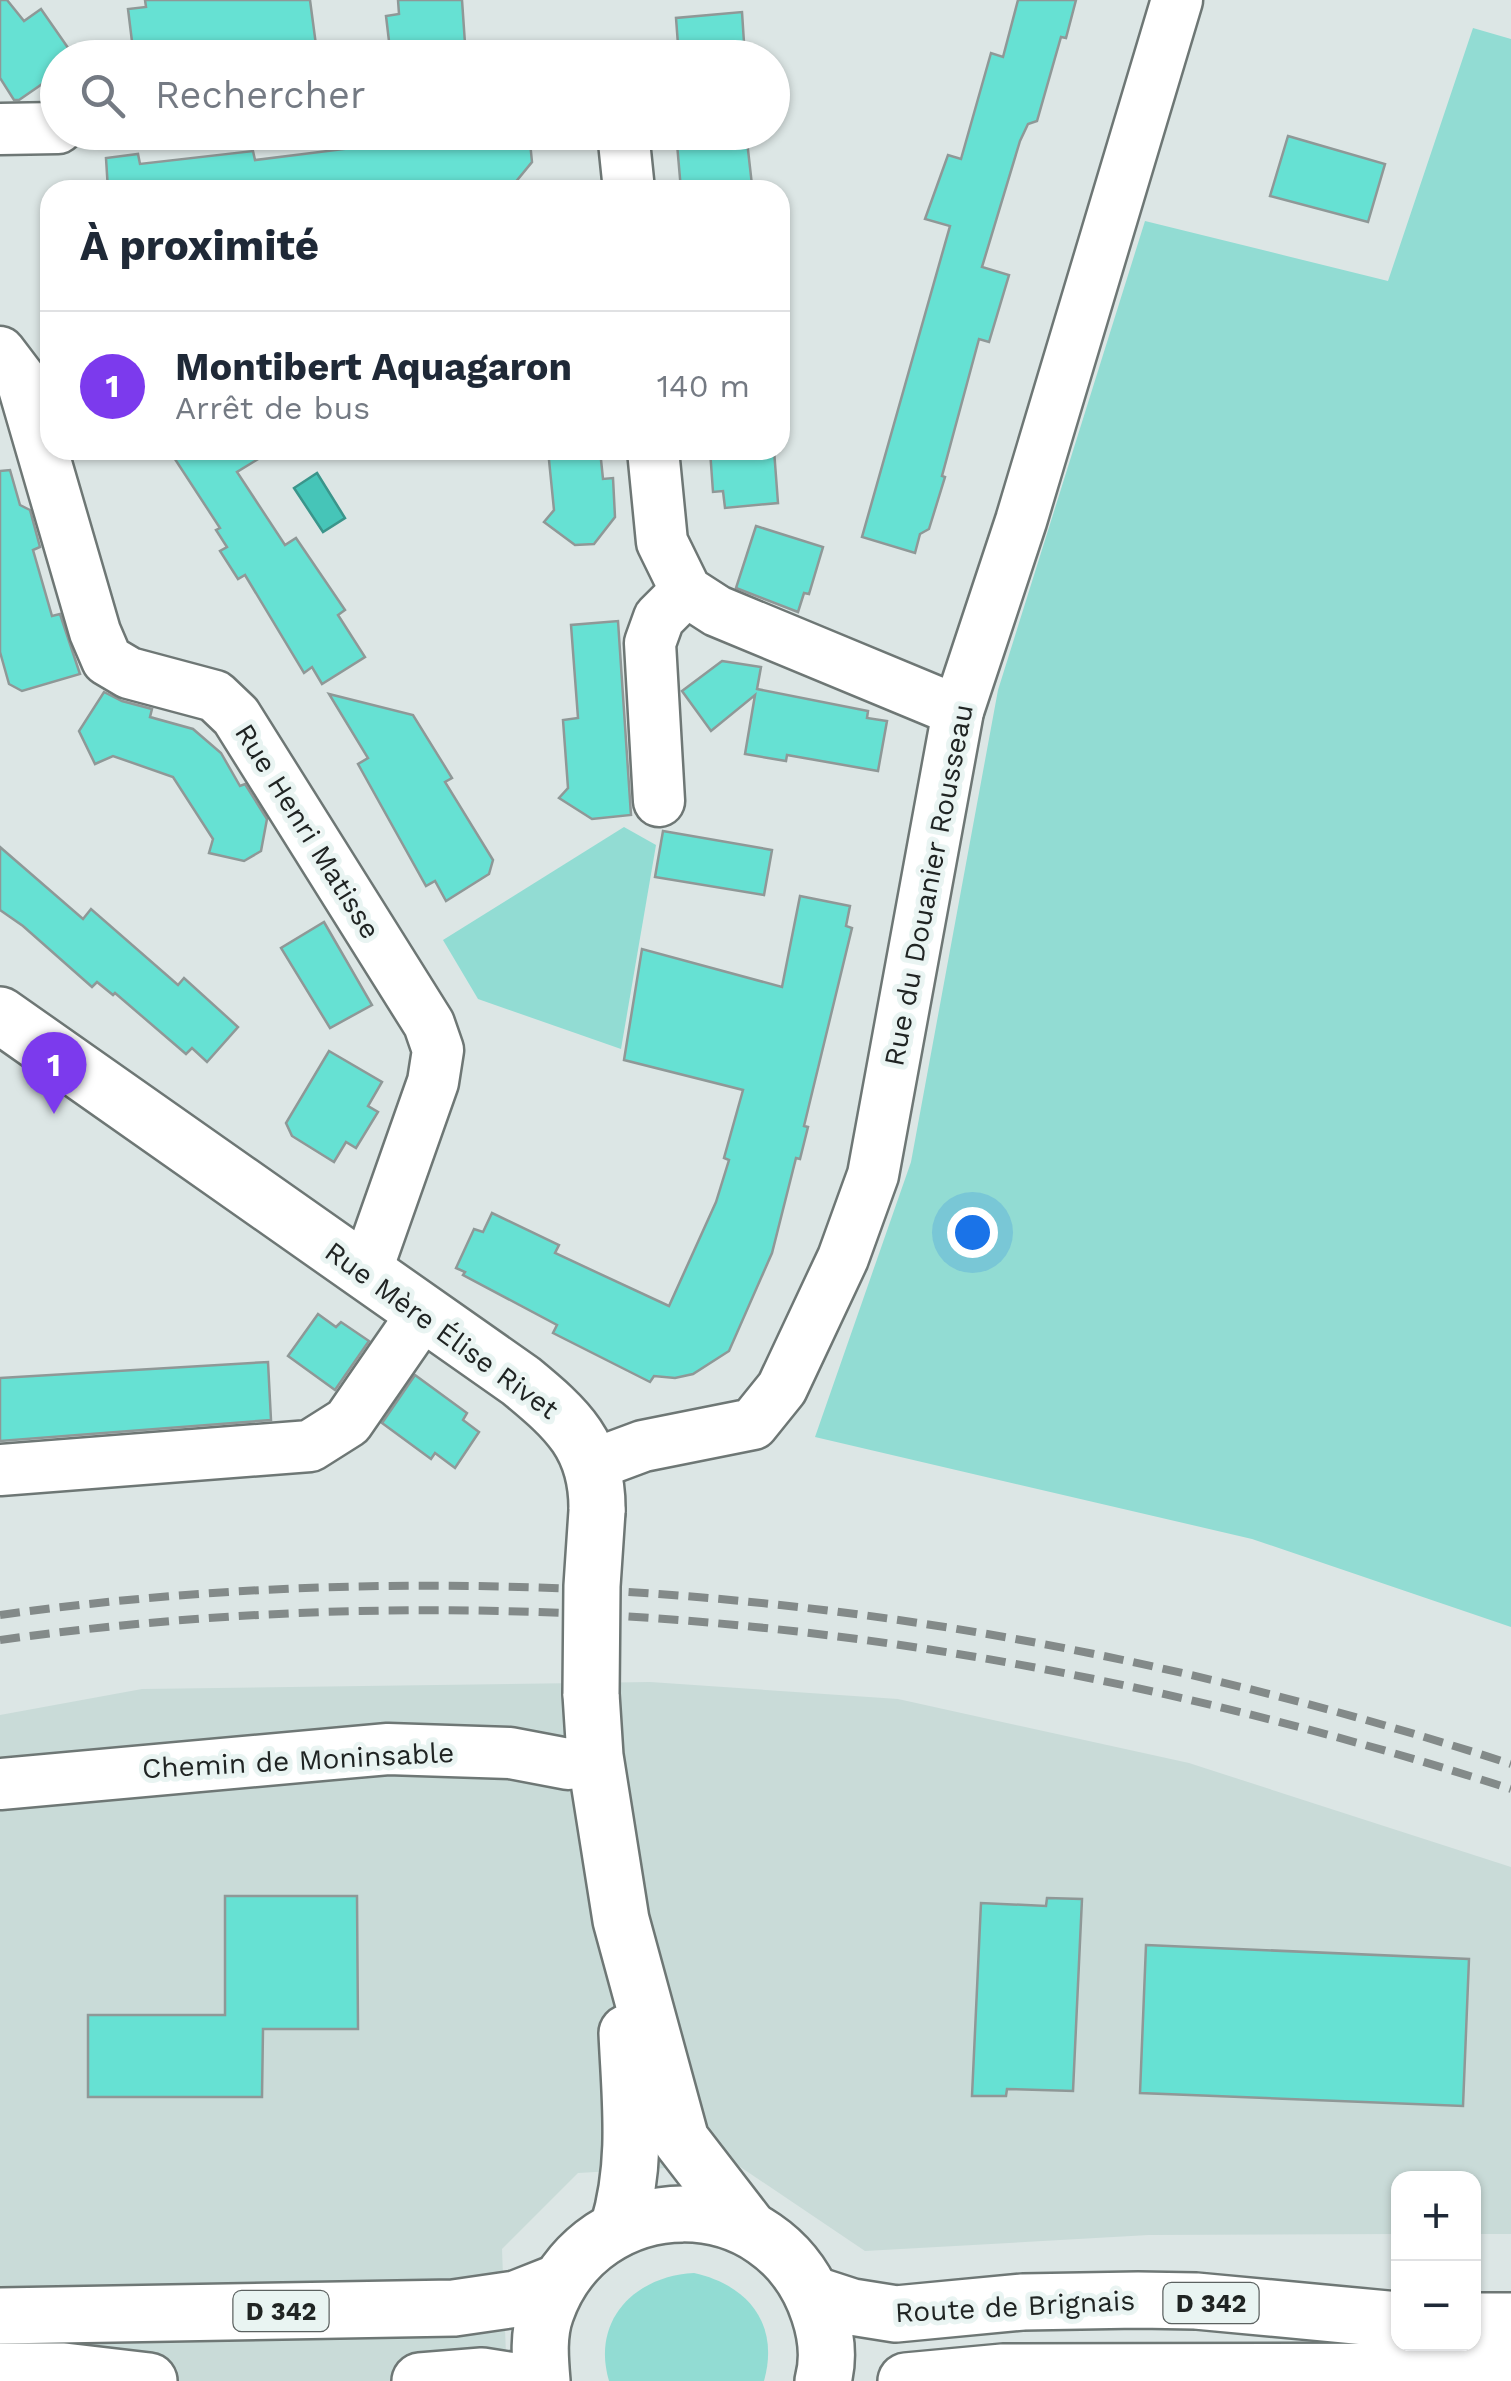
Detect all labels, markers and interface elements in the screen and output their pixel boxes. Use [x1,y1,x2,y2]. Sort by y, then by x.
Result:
search box [40,40,790,150]
icon: search [75,68,130,123]
text: Rechercher [155,73,365,117]
text: À proximité [80,221,319,270]
text: Montibert Aquagaron [175,345,572,389]
text: 1 [106,367,119,405]
text: 140 m [657,367,750,405]
text: Arrêt de bus [175,389,370,427]
street label: Rue du Douanier Rousseau [877,701,980,1069]
street label: Rue Henri Matisse [228,718,387,945]
pin: 1 [22,1032,86,1114]
your location [947,1207,998,1258]
street label: Rue Mère Élise Rivet [319,1235,565,1426]
street label: Chemin de Moninsable [141,1736,455,1785]
map controls [1391,2171,1481,2351]
button: + [1391,2171,1481,2261]
button: − [1391,2261,1481,2351]
road number: D 342 [1164,2283,1258,2323]
street label: Route de Brignais [894,2284,1136,2329]
road number: D 342 [234,2291,328,2331]

